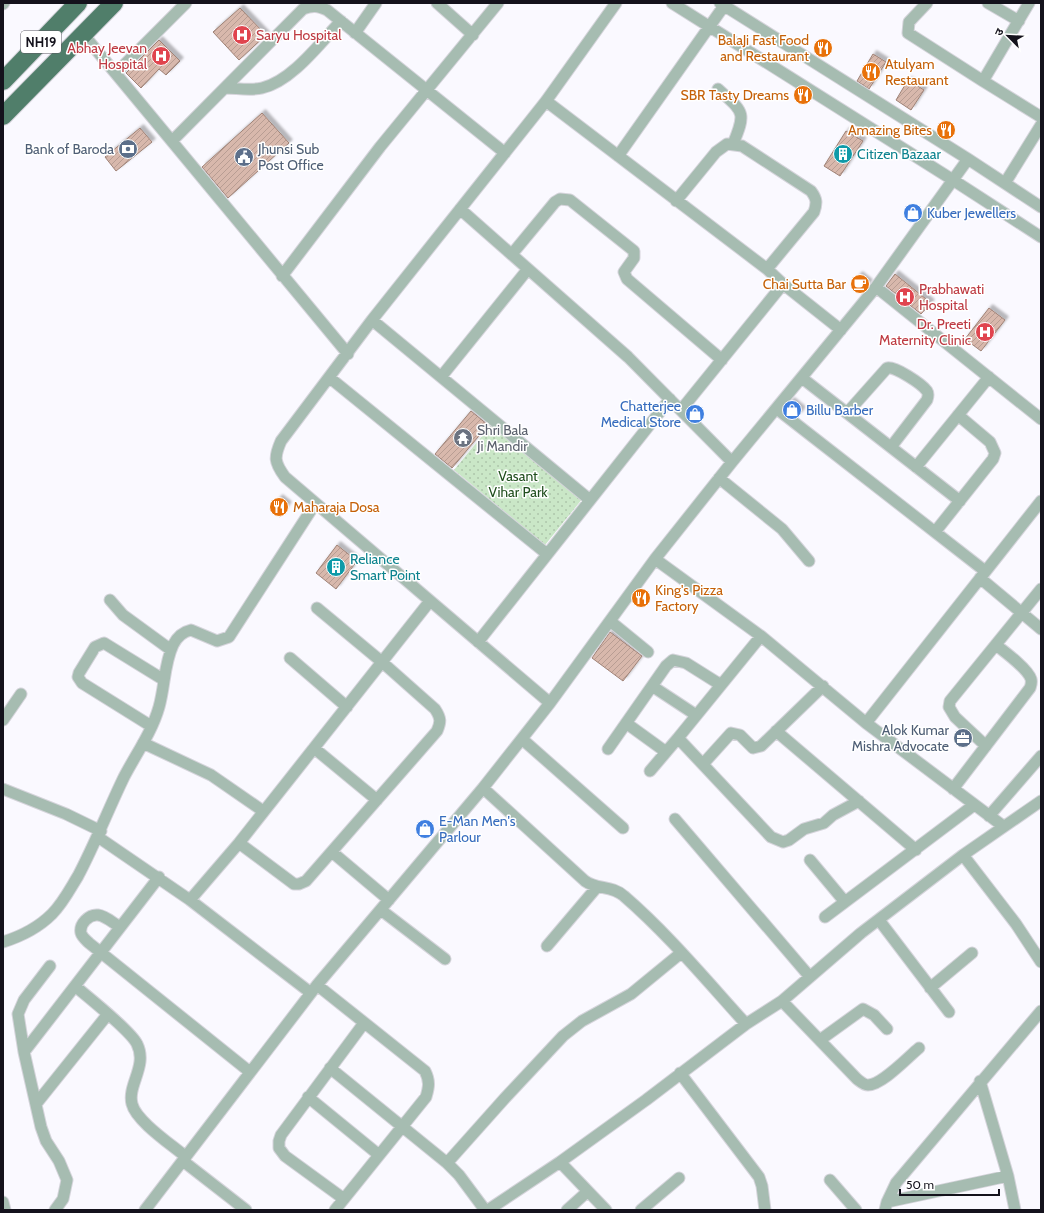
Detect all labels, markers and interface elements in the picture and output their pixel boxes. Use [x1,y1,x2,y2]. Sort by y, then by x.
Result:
north arrow [988,16,1028,56]
hospital icon: Saryu Hospital [231,24,253,46]
place label: Saryu Hospital [256,26,342,44]
text: उ [991,26,1007,38]
road number: NH19 [21,31,61,53]
place label: BalaJi Fast Food and Restaurant [718,31,809,65]
restaurant icon: BalaJi Fast Food and Restaurant [812,37,834,59]
place label: Abhay Jeevan Hospital [67,39,148,73]
hospital icon: Abhay Jeevan Hospital [150,45,172,67]
place label: Atulyam Restaurant [885,55,949,89]
restaurant icon: Atulyam Restaurant [860,61,882,83]
restaurant icon: SBR Tasty Dreams [792,84,814,106]
place label: SBR Tasty Dreams [681,86,789,104]
restaurant icon: Amazing Bites [935,119,957,141]
place label: Amazing Bites [848,121,932,139]
bank icon: Bank of Baroda [117,138,139,160]
place label: Bank of Baroda [25,140,114,158]
place label: Jhunsi Sub Post Office [257,140,324,174]
building icon: Citizen Bazaar [832,143,854,165]
place label: Citizen Bazaar [857,145,941,163]
public building icon: Jhunsi Sub Post Office [233,146,255,168]
shop icon: Kuber Jewellers [902,202,924,224]
place label: Kuber Jewellers [927,204,1016,222]
cafe icon: Chai Sutta Bar [849,273,871,295]
place label: Chai Sutta Bar [763,275,847,293]
place label: Prabhawati Hospital [919,280,984,314]
hospital icon: Prabhawati Hospital [894,286,916,308]
place label: Dr. Preeti Maternity Clinic [879,315,971,349]
hospital icon: Dr. Preeti Maternity Clinic [974,321,996,343]
place label: Chatterjee Medical Store [601,397,681,431]
shop icon: Billu Barber [781,399,803,421]
place label: Billu Barber [806,401,874,419]
shop icon: Chatterjee Medical Store [684,403,706,425]
place label: Shri Bala Ji Mandir [476,421,529,455]
temple icon: Shri Bala Ji Mandir [452,427,474,449]
park label: Vasant Vihar Park [488,467,548,501]
restaurant icon: Maharaja Dosa [268,496,290,518]
place label: Maharaja Dosa [293,498,380,516]
place label: Reliance Smart Point [350,550,421,584]
building icon: Reliance Smart Point [325,556,347,578]
place label: King's Pizza Factory [655,581,723,615]
restaurant icon: King's Pizza Factory [630,587,652,609]
place label: Alok Kumar Mishra Advocate [852,721,950,755]
office icon: Alok Kumar Mishra Advocate [952,727,974,749]
place label: E-Man Men's Parlour [439,812,516,846]
shop icon: E-Man Men's Parlour [414,818,436,840]
scale bar [900,1171,999,1197]
text: 50 m [906,1177,934,1192]

